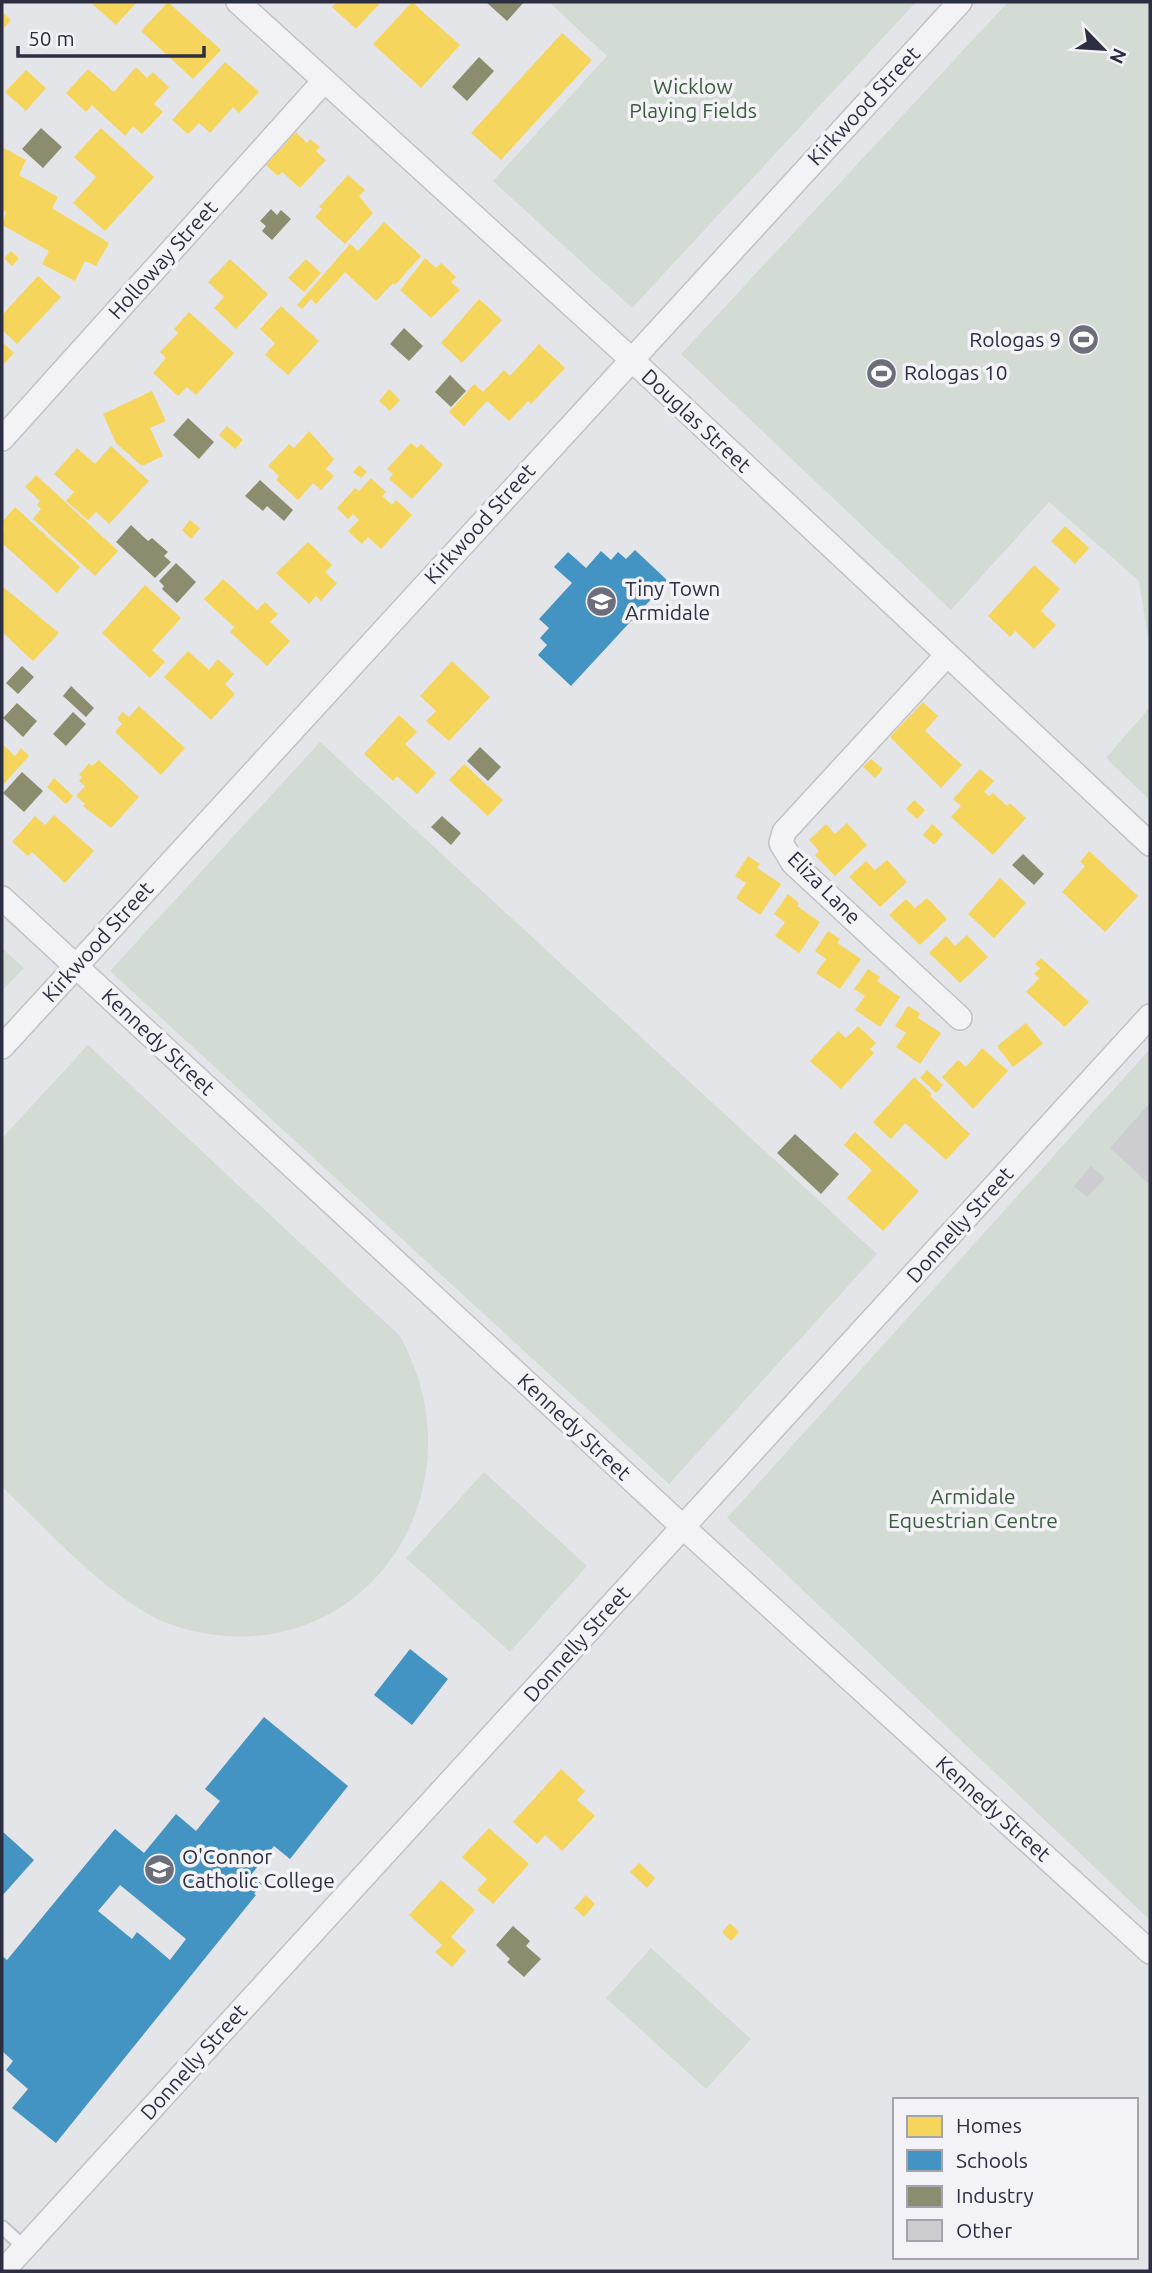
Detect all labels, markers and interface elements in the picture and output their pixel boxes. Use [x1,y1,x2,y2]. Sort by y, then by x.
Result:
scale bar [18,14,203,58]
north arrow [1068,14,1138,84]
text: 50 m [28,26,75,50]
street label: Kirkwood Street [802,41,924,170]
text: N [1105,45,1131,67]
park label: Wicklow Playing Fields [629,74,757,122]
street label: Holloway Street [103,195,222,323]
sports icon: Rologas 9 [1067,323,1101,357]
place label: Rologas 9 [969,327,1061,351]
sports icon: Rologas 10 [864,356,898,390]
place label: Rologas 10 [904,360,1008,384]
street label: Douglas Street [637,364,756,477]
street label: Kirkwood Street [419,458,540,588]
place label: Tiny Town Armidale [625,576,720,624]
school or university icon: Tiny Town Armidale [585,584,619,618]
street label: Eliza Lane [783,846,866,929]
street label: Kirkwood Street [37,876,158,1006]
street label: Kennedy Street [97,983,220,1100]
street label: Donnelly Street [901,1162,1017,1287]
street label: Kennedy Street [513,1368,636,1485]
park label: Armidale Equestrian Centre [888,1484,1058,1532]
street label: Donnelly Street [518,1581,634,1706]
street label: Kennedy Street [932,1751,1056,1866]
place label: O'Connor Catholic College [182,1844,335,1892]
school or university icon: O'Connor Catholic College [142,1852,176,1886]
street label: Donnelly Street [135,1999,251,2124]
legend [893,2098,1138,2259]
text: Homes [956,2113,1022,2137]
text: Schools [956,2148,1028,2172]
text: Industry [956,2183,1034,2207]
text: Other [956,2218,1012,2242]

